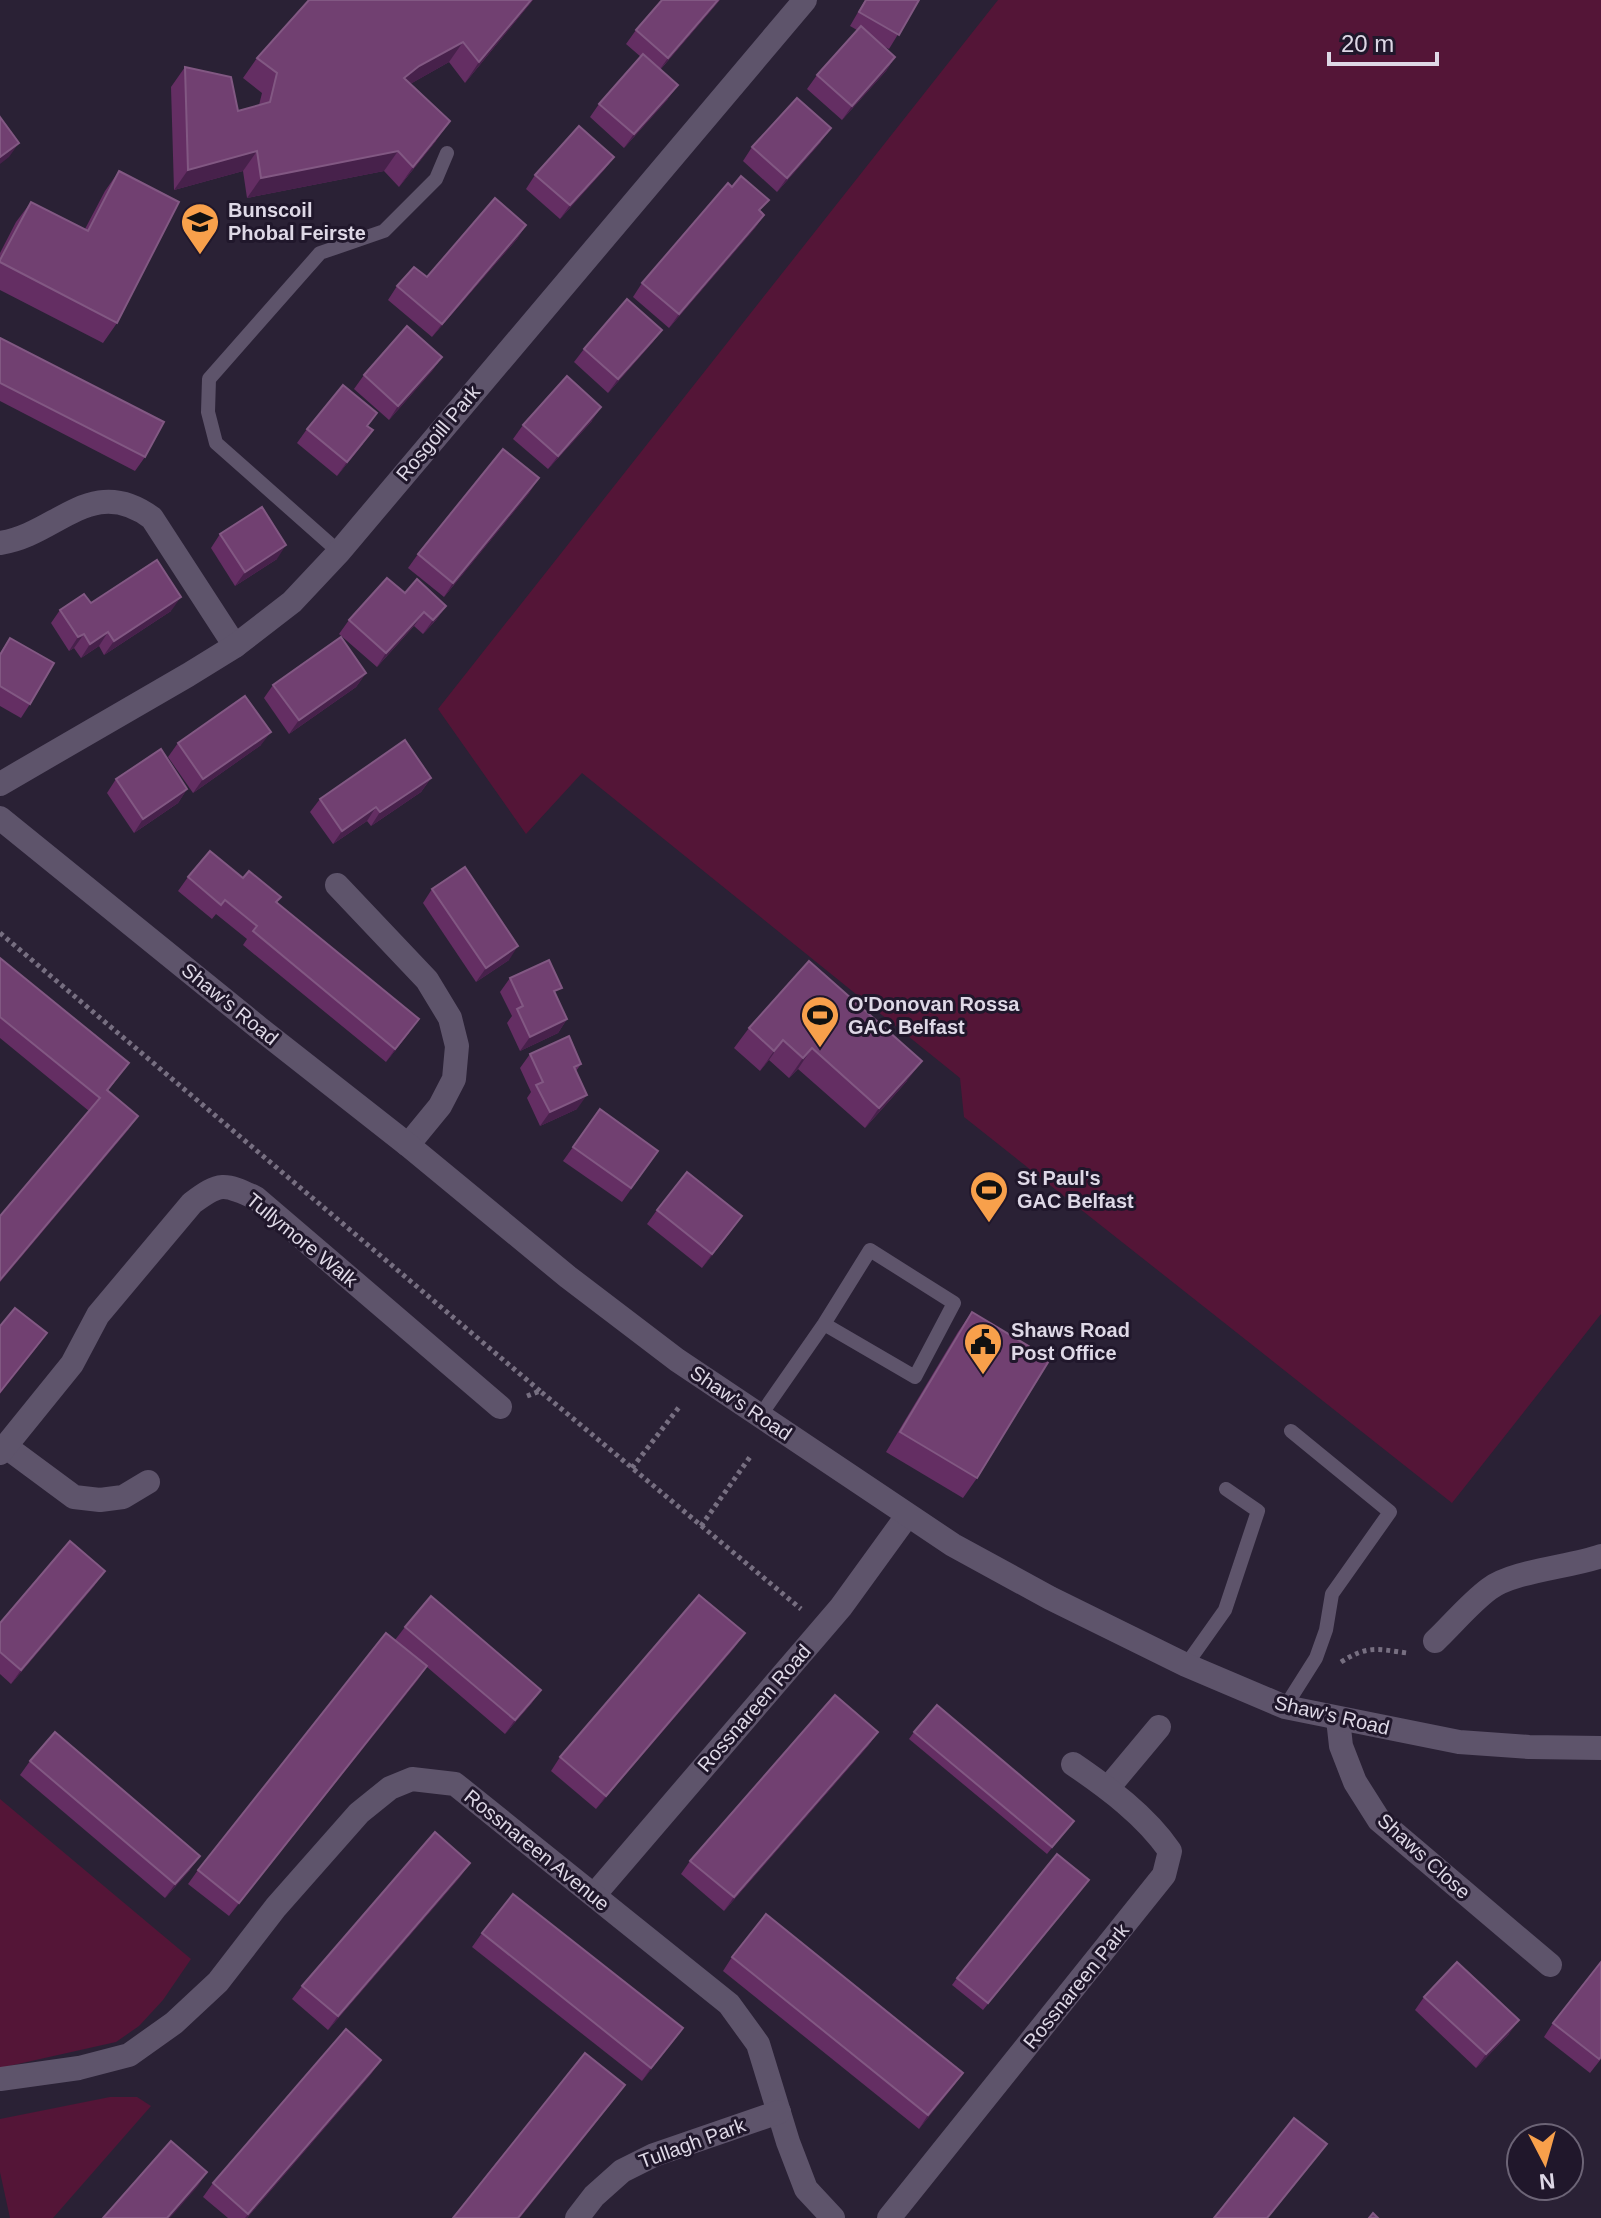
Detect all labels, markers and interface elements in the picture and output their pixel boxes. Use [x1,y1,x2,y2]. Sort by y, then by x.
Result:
scale bar [1329,16,1437,66]
text: 20 m [1341,30,1394,57]
place label: Bunscoil Phobal Feirste [228,199,366,244]
school or university icon: Bunscoil Phobal Feirste [179,201,221,256]
street label: Rosgoill Park [392,380,485,485]
street label: Shaw's Road [178,959,282,1049]
place label: O'Donovan Rossa GAC Belfast [848,993,1020,1038]
sports icon: O'Donovan Rossa GAC Belfast [799,994,841,1049]
place label: St Paul's GAC Belfast [1017,1167,1134,1212]
sports icon: St Paul's GAC Belfast [968,1169,1010,1224]
street label: Tullymore Walk [242,1189,363,1292]
place label: Shaws Road Post Office [1011,1319,1130,1364]
public building icon: Shaws Road Post Office [962,1321,1004,1376]
street label: Shaw's Road [686,1361,796,1445]
street label: Rossnareen Road [693,1640,815,1776]
street label: Shaw's Road [1272,1691,1392,1739]
street label: Rossnareen Avenue [460,1785,614,1915]
street label: Shaws Close [1373,1809,1475,1903]
street label: Rossnareen Park [1019,1918,1134,2053]
street label: Tullagh Park [636,2113,749,2172]
north arrow [1505,2122,1585,2202]
text: N [1538,2168,1556,2195]

